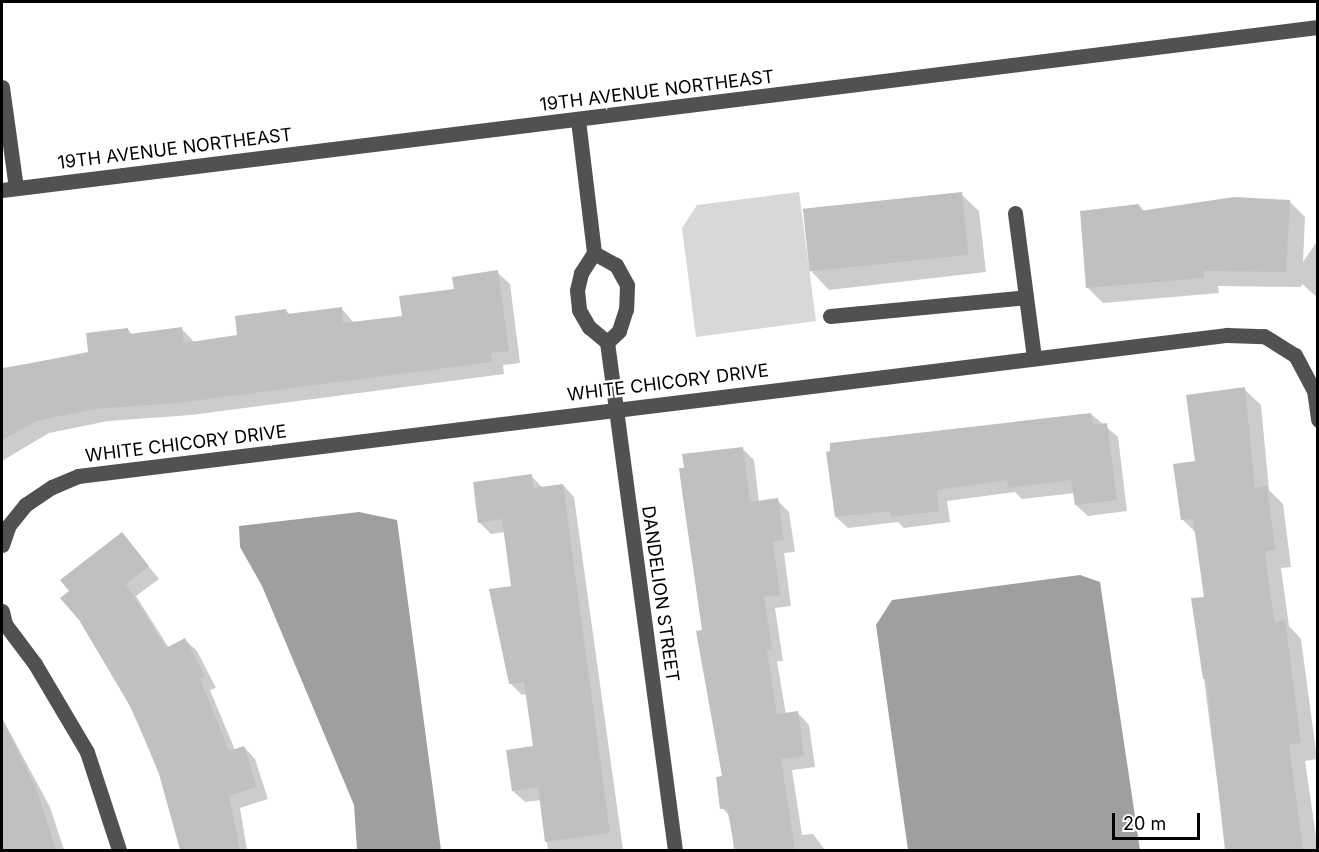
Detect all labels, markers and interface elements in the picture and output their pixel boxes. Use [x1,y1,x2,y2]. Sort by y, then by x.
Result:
street label: 19TH AVENUE NORTHEAST [539,66,775,116]
street label: 19TH AVENUE NORTHEAST [57,124,293,174]
street label: WHITE CHICORY DRIVE [566,360,770,406]
street label: WHITE CHICORY DRIVE [84,421,288,467]
street label: DANDELION STREET [637,505,683,683]
scale bar [1115,801,1204,839]
text: 20 m [1123,813,1166,834]

